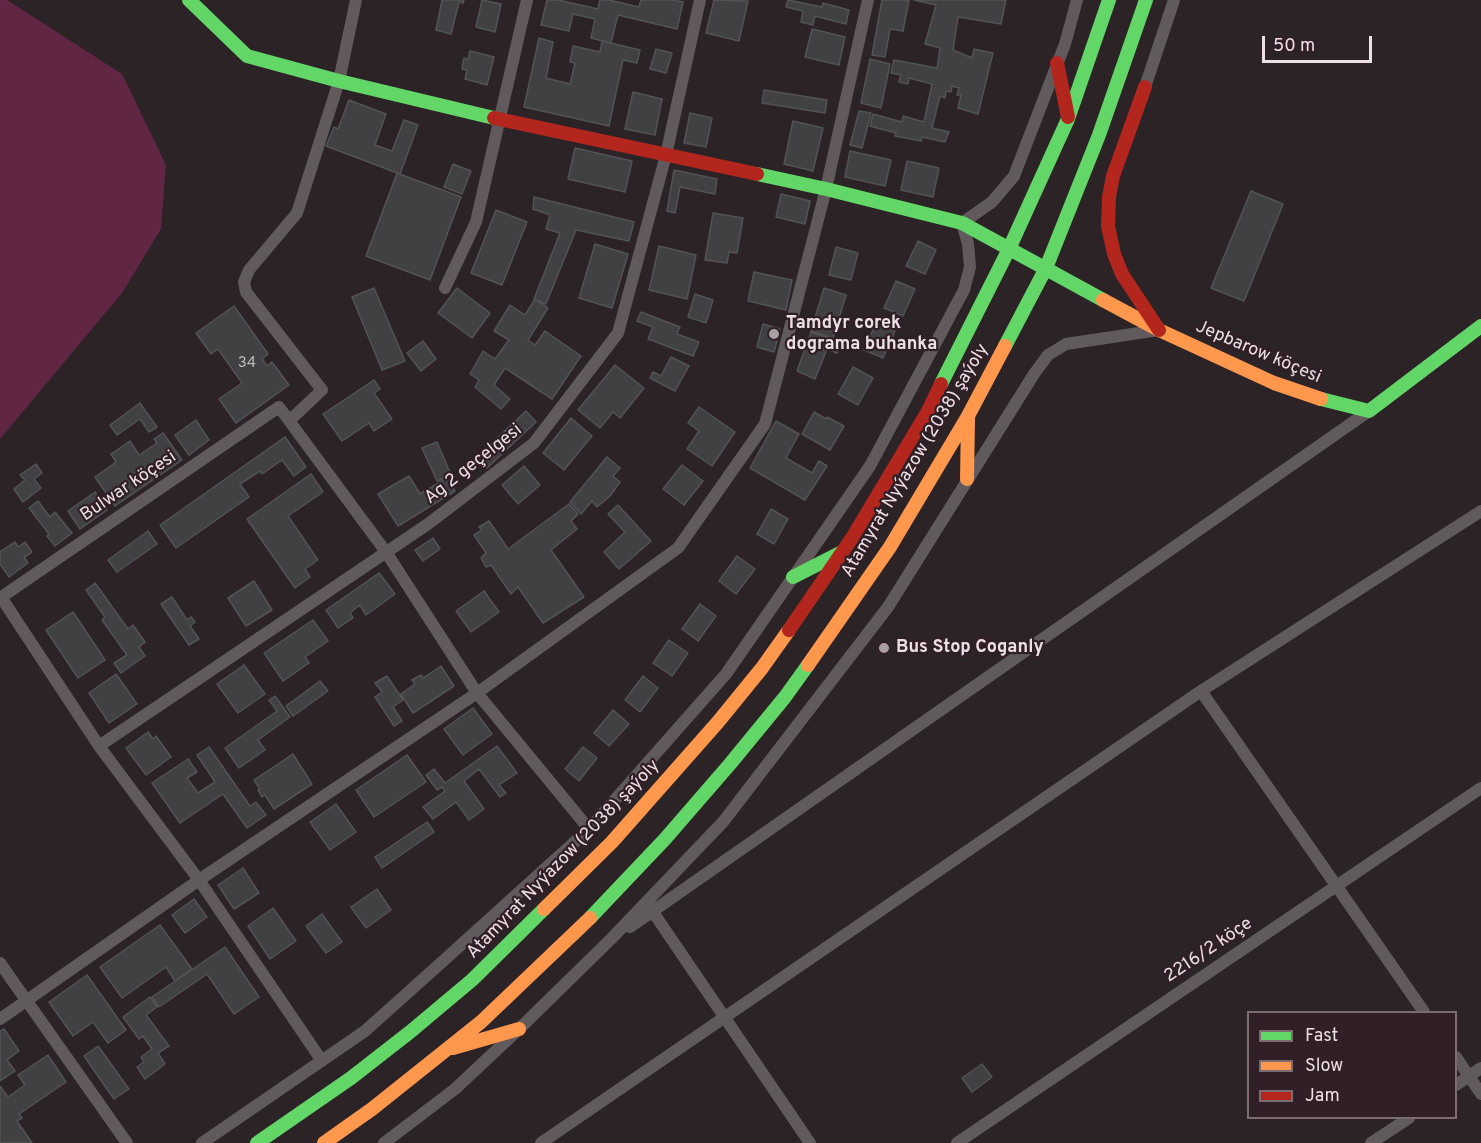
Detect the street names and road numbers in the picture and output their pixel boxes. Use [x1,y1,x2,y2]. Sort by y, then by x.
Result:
street label: Jepbarow köçesi [1192,317,1324,389]
street label: Atamyrat Nyýazow (2038) şaýoly [838,340,994,582]
street label: Ag 2 geçelgesi [421,420,527,510]
street label: Bulwar köçesi [77,447,181,527]
street label: Atamyrat Nyýazow (2038) şaýoly [463,756,665,964]
street label: 2216/2 köçe [1161,914,1257,988]

